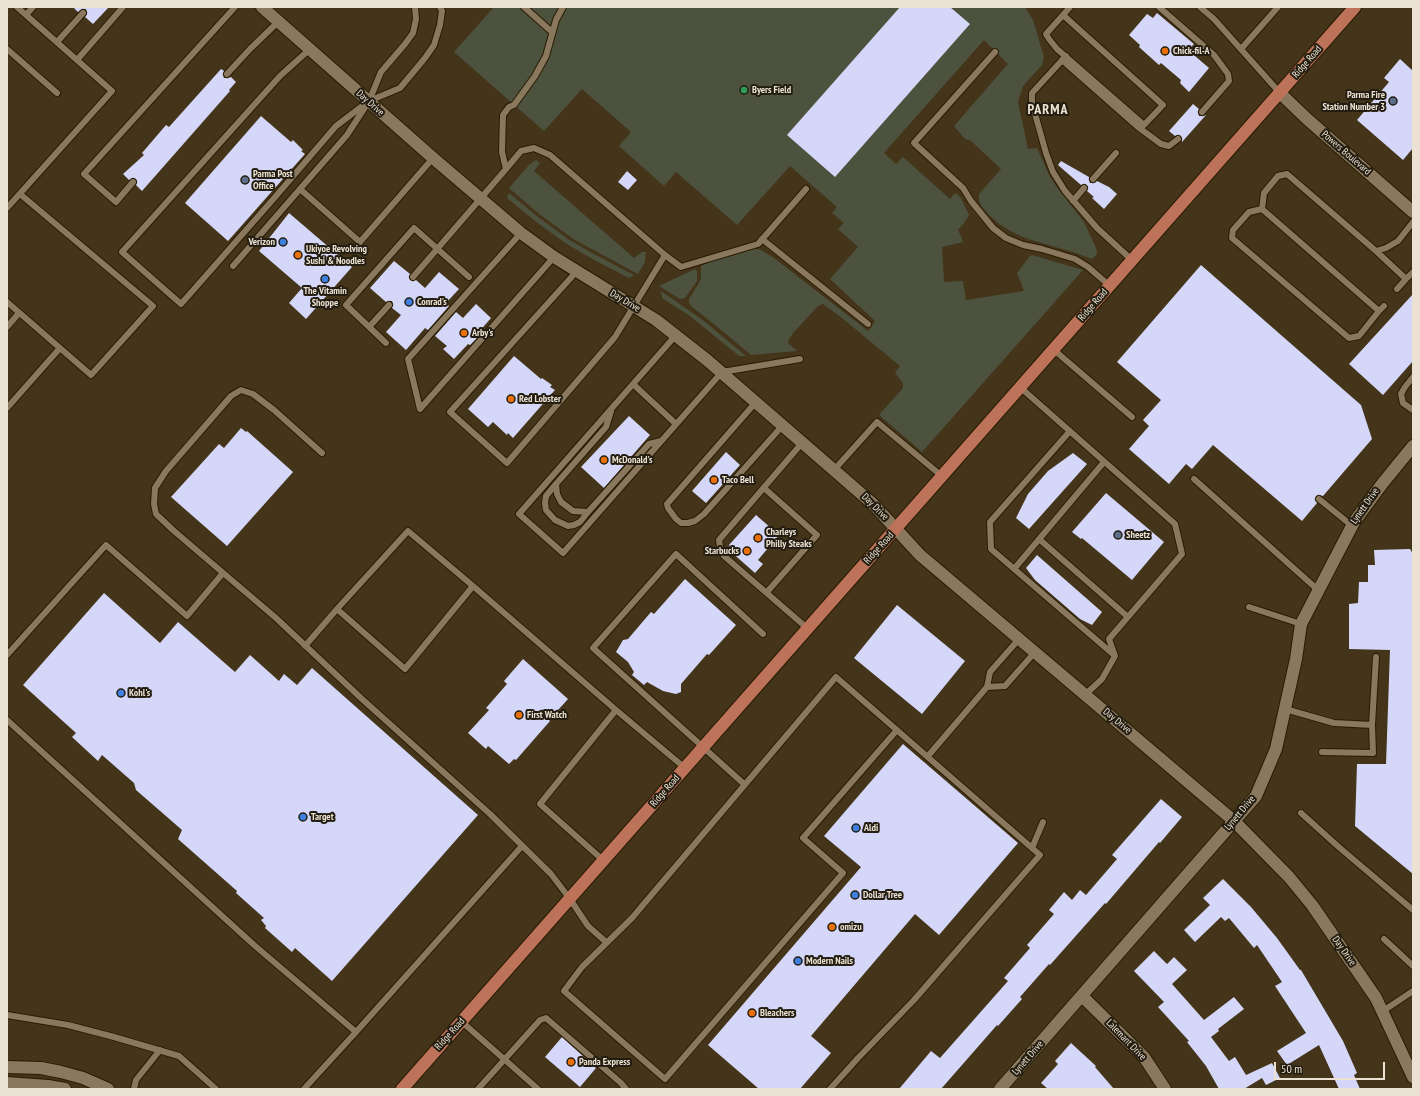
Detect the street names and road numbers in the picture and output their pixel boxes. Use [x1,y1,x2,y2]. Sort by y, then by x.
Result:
street label: Ridge Road [1290,43,1324,81]
street label: Day Drive [354,87,386,119]
street label: Powers Boulevard [1319,128,1373,178]
street label: Ridge Road [1076,286,1110,324]
street label: Day Drive [608,287,642,315]
street label: Lynett Drive [1348,486,1382,526]
street label: Day Drive [859,491,891,523]
street label: Ridge Road [862,530,896,566]
street label: Day Drive [1100,706,1134,736]
street label: Ridge Road [648,772,682,810]
street label: Lynett Drive [1222,793,1258,833]
street label: Day Drive [1330,934,1358,968]
street label: Ridge Road [433,1016,467,1052]
street label: Lalemant Drive [1103,1017,1149,1063]
street label: Lynett Drive [1010,1038,1046,1078]

